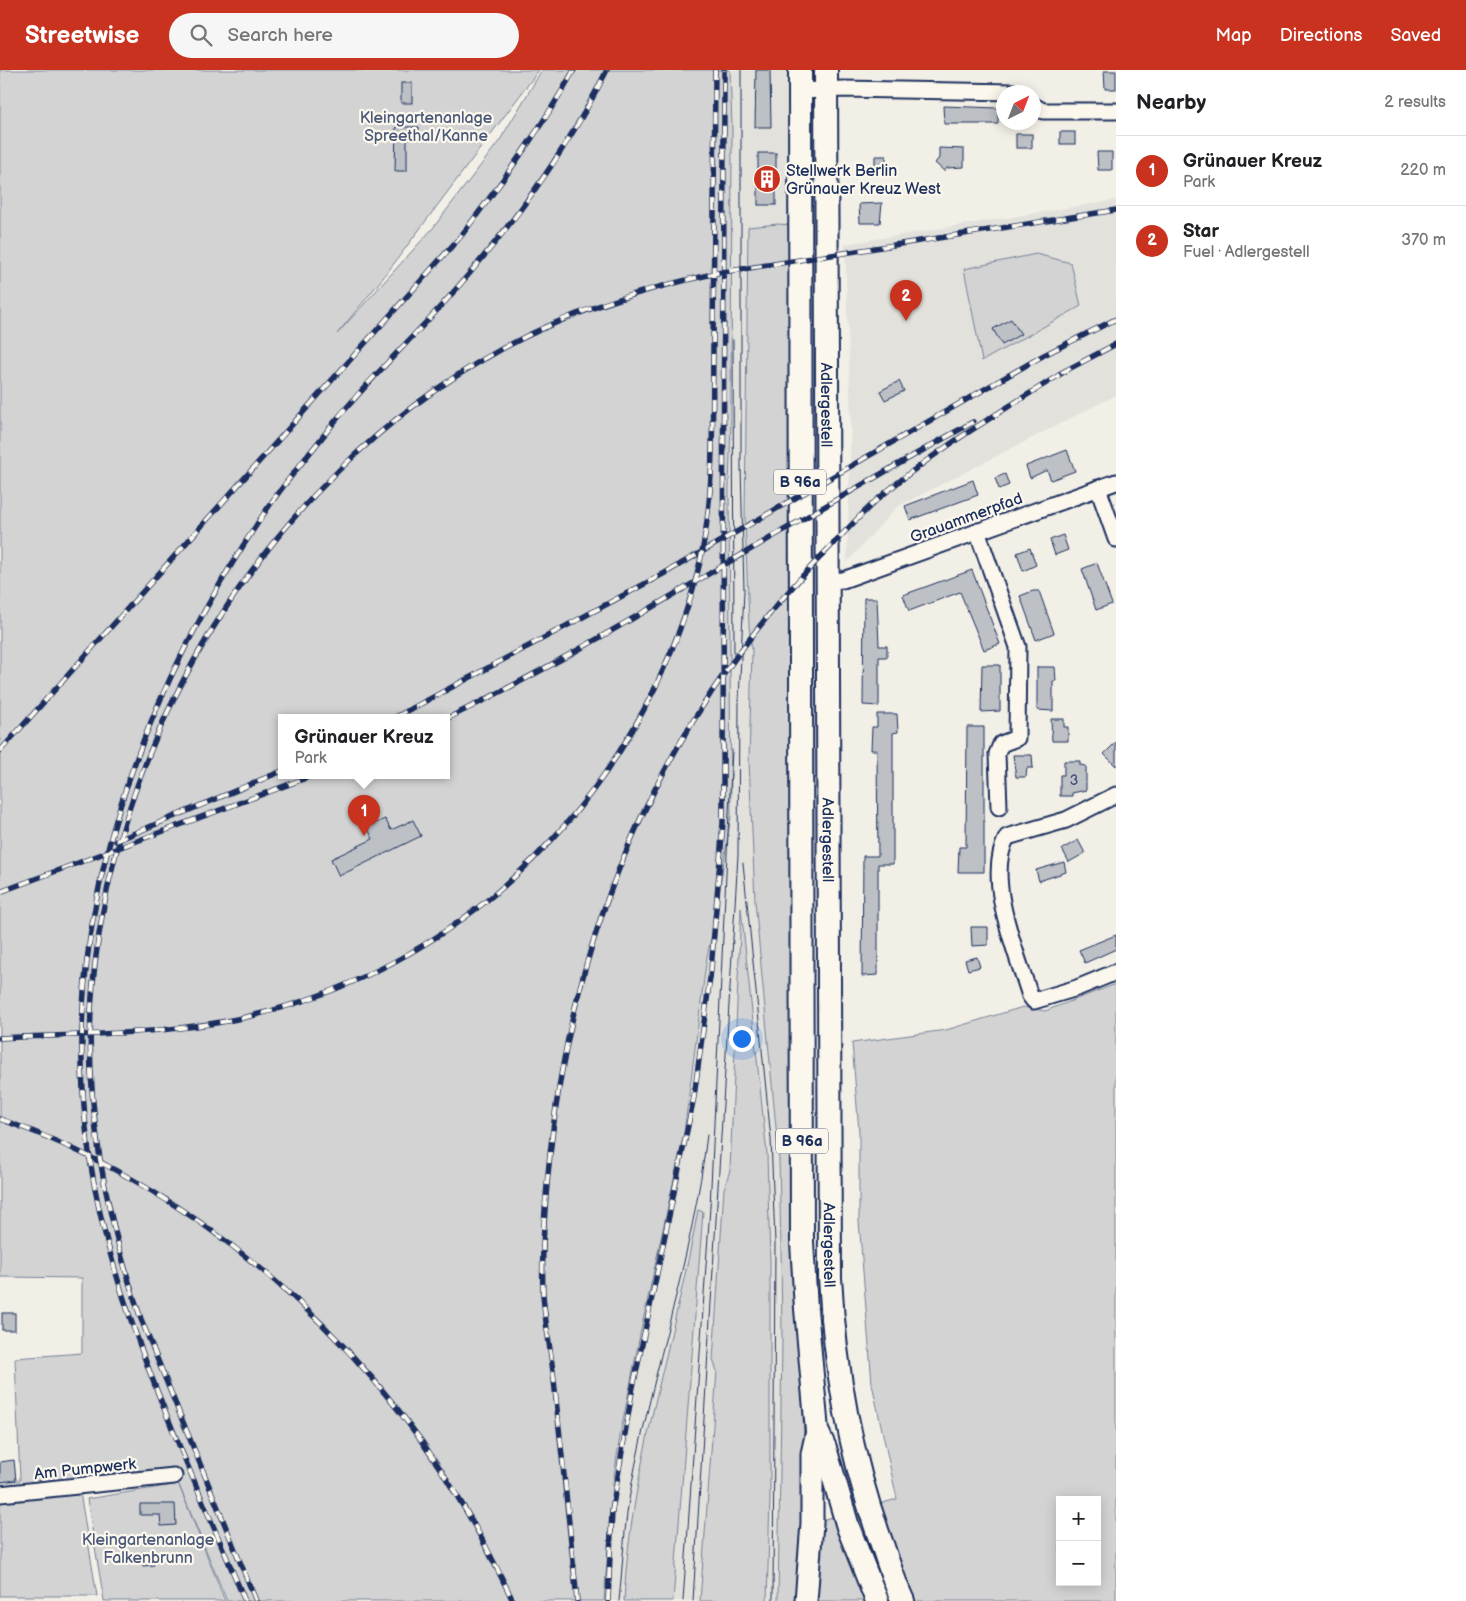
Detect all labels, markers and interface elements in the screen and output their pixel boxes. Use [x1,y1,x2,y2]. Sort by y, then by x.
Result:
search box [169,13,519,58]
text: Streetwise [25,21,139,50]
icon: search [187,21,215,49]
text: Search here [227,24,333,47]
text: Map [1216,25,1252,46]
text: Directions [1280,25,1362,46]
text: Saved [1390,25,1441,46]
north arrow [996,85,1041,130]
text: Nearby [1136,90,1206,115]
text: 2 results [1384,93,1446,112]
park label: Kleingartenanlage Spreethal/Kanne [360,109,493,146]
text: Grünauer Kreuz [1183,150,1322,173]
text: 1 [1149,161,1155,180]
text: 220 m [1400,161,1446,180]
place label: Stellwerk Berlin Grünauer Kreuz West [786,162,941,199]
building icon: Stellwerk Berlin Grünauer Kreuz West [752,164,782,194]
text: Park [1183,173,1215,192]
text: Star [1183,220,1219,243]
text: 2 [1147,231,1157,250]
text: 370 m [1401,231,1446,250]
text: Fuel · Adlergestell [1183,243,1310,262]
pin: 2 [890,280,922,321]
street label: Adlergestell [816,363,835,447]
road number: B 96a [774,470,826,494]
street label: Grauammerpfad [908,489,1025,548]
popup [278,714,450,779]
text: Grünauer Kreuz [295,726,433,749]
text: Park [295,749,327,768]
house number: 3 [1070,772,1078,789]
pin: 1 [348,795,380,836]
street label: Adlergestell [817,798,837,882]
your location [729,1026,755,1052]
road number: B 96a [776,1128,828,1154]
street label: Adlergestell [819,1203,839,1288]
street label: Am Pumpwerk [33,1455,137,1484]
map controls [1056,1496,1101,1586]
button: + [1056,1496,1101,1541]
park label: Kleingartenanlage Falkenbrunn [82,1531,215,1568]
button: − [1056,1541,1101,1586]

